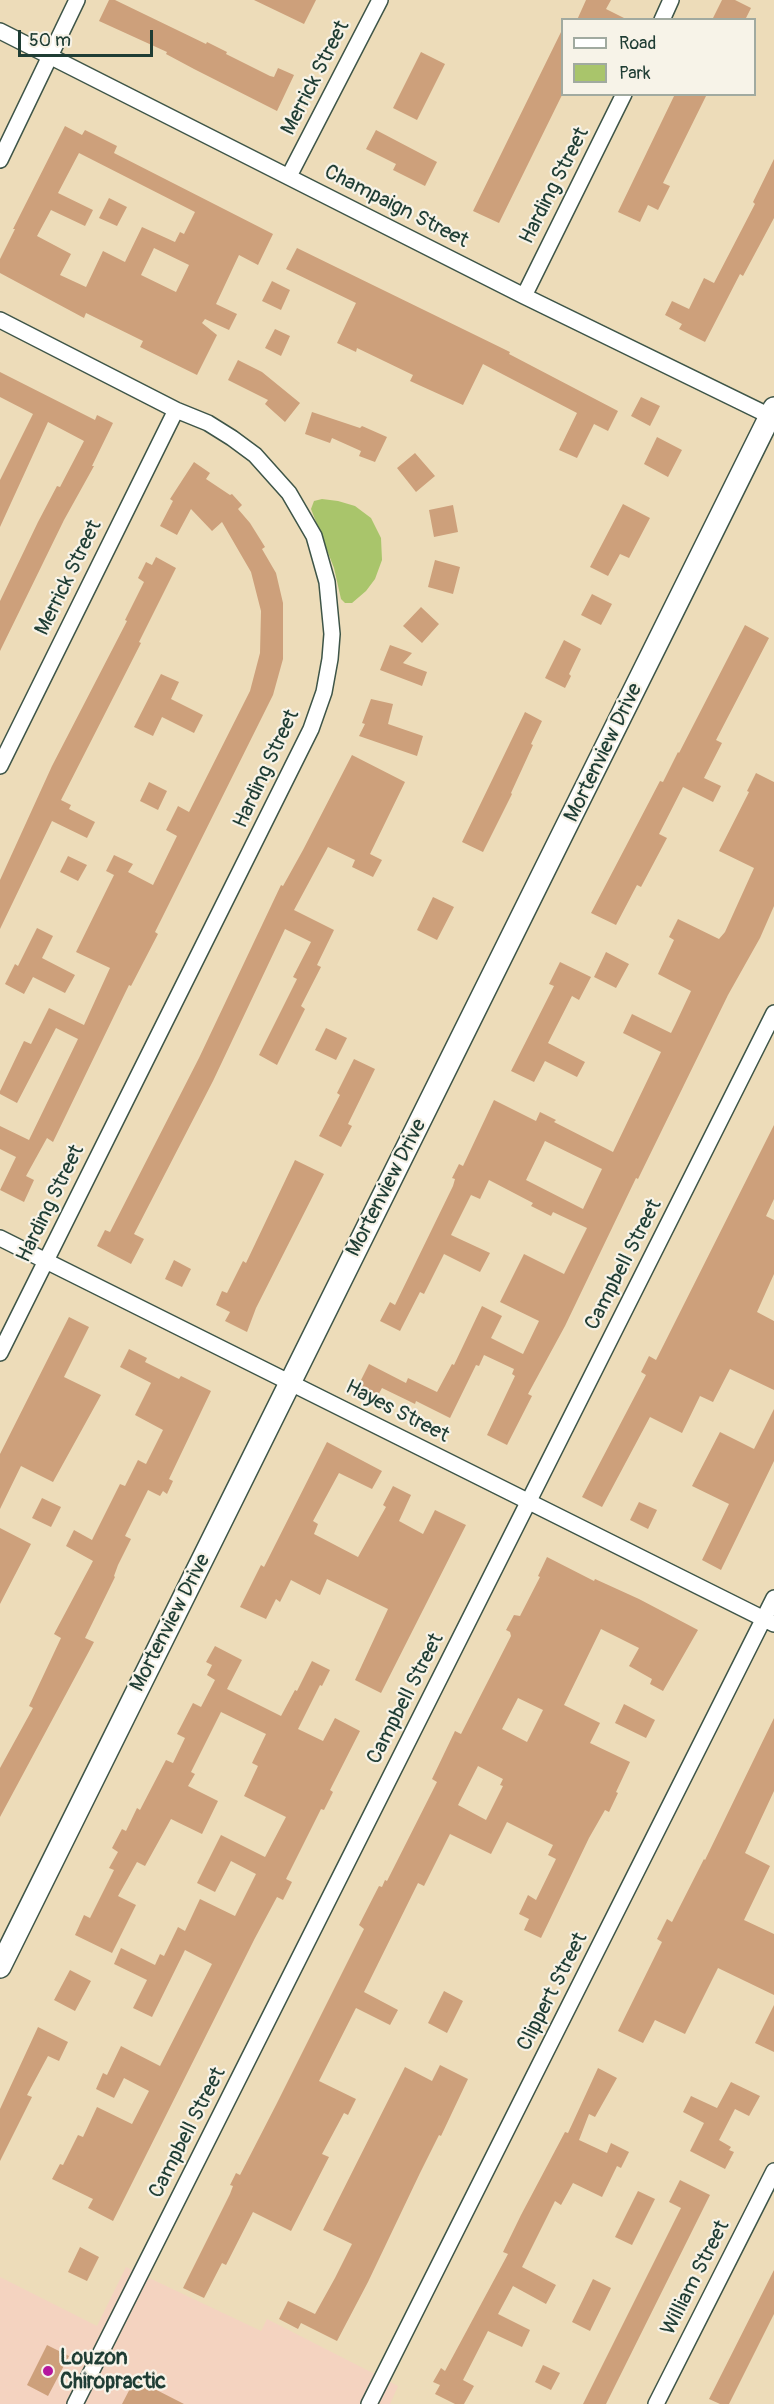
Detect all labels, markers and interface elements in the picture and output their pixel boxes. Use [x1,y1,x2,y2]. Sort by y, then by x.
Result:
street label: Merrick Street [276,17,356,139]
scale bar [21,18,156,56]
legend [561,18,756,96]
text: 50 m [29,29,71,52]
text: Road [619,32,656,55]
text: Park [619,62,651,85]
street label: Harding Street [515,123,595,249]
street label: Champaign Street [320,160,472,254]
street label: Merrick Street [30,516,108,640]
street label: Mortenview Drive [560,679,648,827]
street label: Harding Street [229,706,305,832]
street label: Mortenview Drive [341,1115,433,1261]
street label: Harding Street [12,1141,90,1267]
street label: Campbell Street [580,1195,668,1335]
street label: Hayes Street [341,1375,453,1449]
street label: Mortenview Drive [125,1550,217,1696]
street label: Campbell Street [362,1629,450,1769]
street label: Clippert Street [512,1929,594,2055]
street label: Campbell Street [144,2063,232,2203]
street label: William Street [656,2216,736,2340]
place label: Louzon Chiropractic [60,2346,166,2396]
marker: Louzon Chiropractic [41,2364,55,2378]

